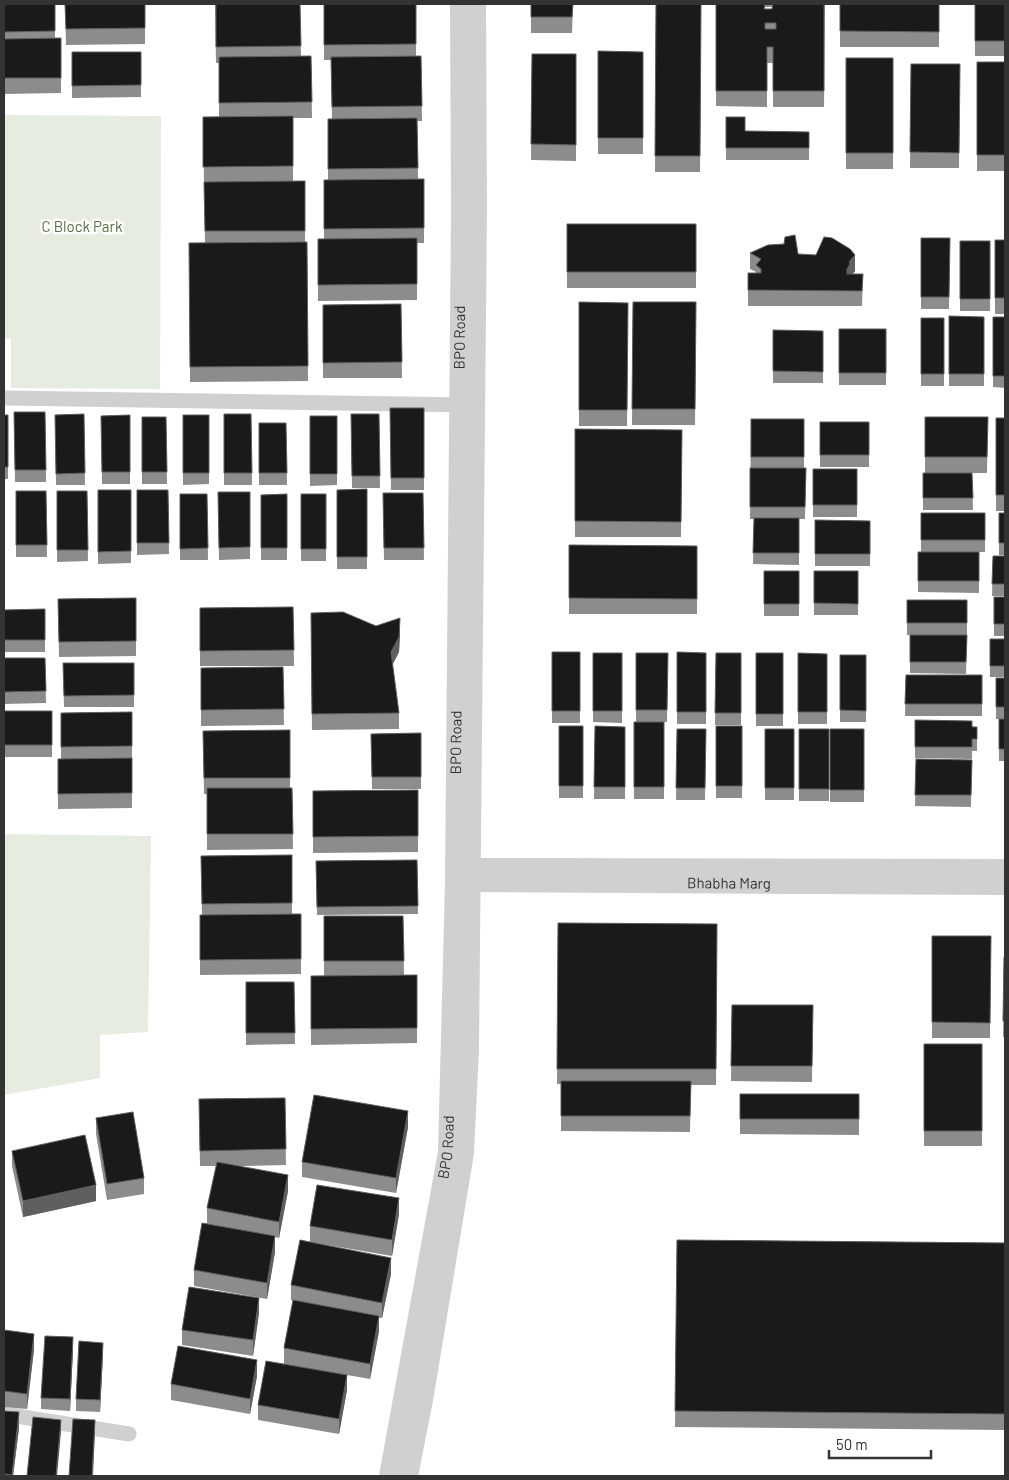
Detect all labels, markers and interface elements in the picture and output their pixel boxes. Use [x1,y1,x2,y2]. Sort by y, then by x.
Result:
park label: C Block Park [42,217,123,235]
street label: BPO Road [450,305,468,369]
street label: BPO Road [446,710,465,774]
street label: Bhabha Marg [687,873,771,892]
street label: BPO Road [433,1115,457,1180]
scale bar [829,1428,932,1460]
text: 50 m [836,1435,868,1453]

